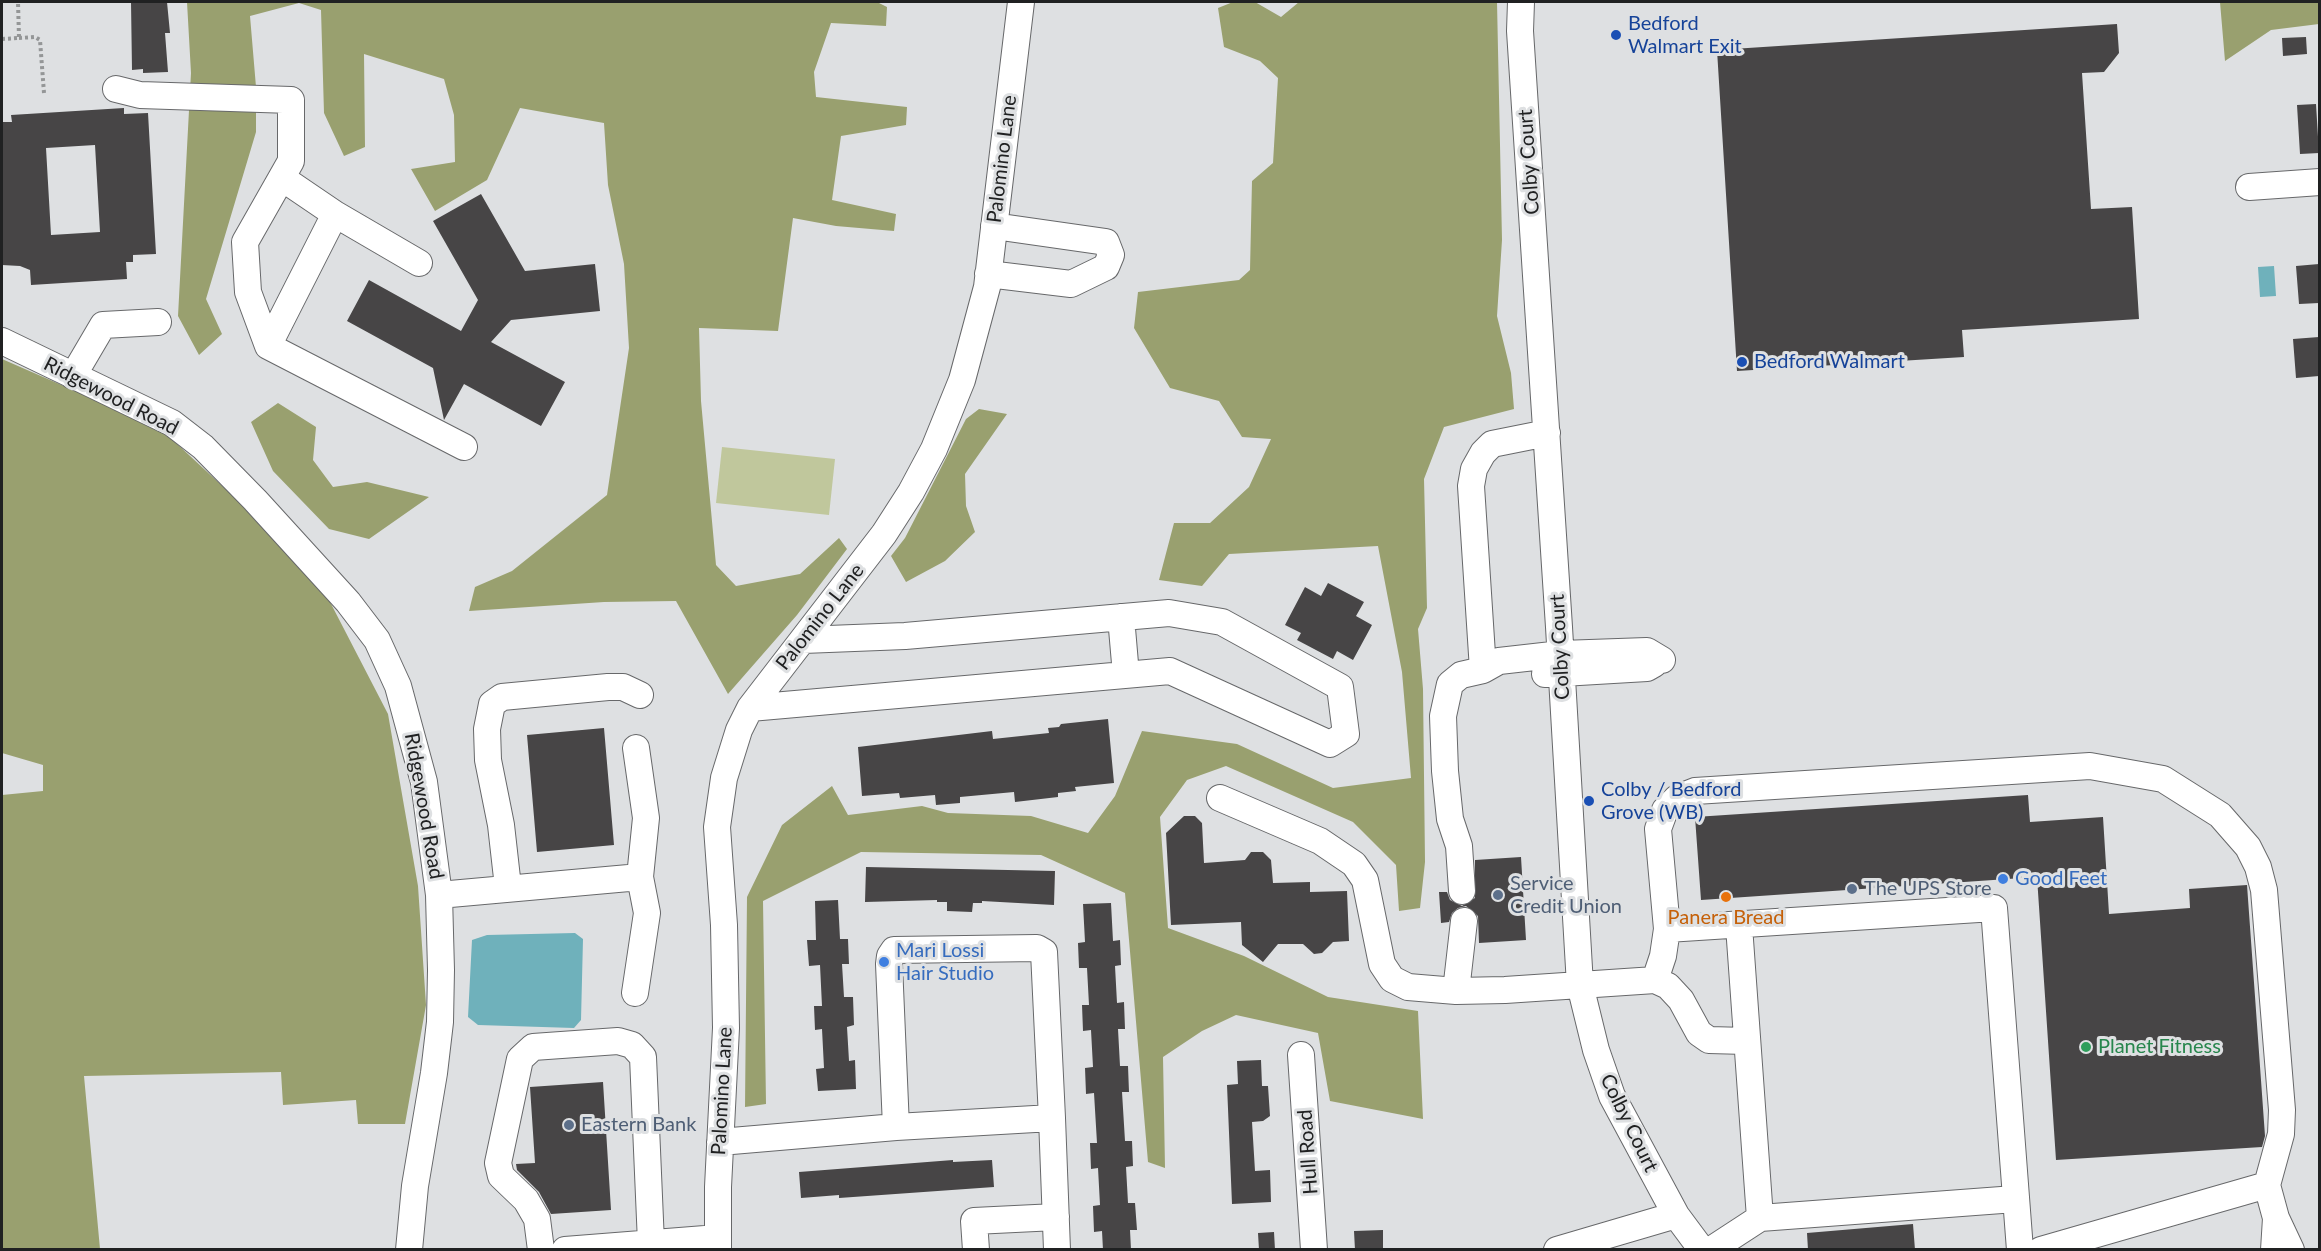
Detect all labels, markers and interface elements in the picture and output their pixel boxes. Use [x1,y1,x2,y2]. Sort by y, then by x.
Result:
place label: Bedford Walmart Exit [1628,12,1742,59]
marker: Bedford Walmart Exit [1609,28,1623,42]
street label: Palomino Lane [982,94,1022,224]
street label: Colby Court [1513,108,1545,216]
place label: Bedford Walmart [1754,350,1905,374]
street label: Ridgewood Road [40,352,182,440]
marker: Bedford Walmart [1735,355,1749,369]
street label: Palomino Lane [771,559,869,675]
street label: Colby Court [1545,594,1575,700]
street label: Ridgewood Road [399,731,449,881]
place label: Colby / Bedford Grove (WB) [1601,778,1741,825]
marker: Colby / Bedford Grove (WB) [1582,794,1596,808]
place label: Good Feet [2015,867,2107,891]
place label: Service Credit Union [1510,872,1622,919]
marker: Good Feet [1996,872,2010,886]
place label: The UPS Store [1864,877,1991,901]
marker: The UPS Store [1845,882,1859,896]
marker: Service Credit Union [1491,888,1505,902]
marker: Panera Bread [1719,890,1733,904]
place label: Panera Bread [1668,906,1784,930]
place label: Mari Lossi Hair Studio [896,939,994,986]
marker: Mari Lossi Hair Studio [877,955,891,969]
street label: Palomino Lane [707,1026,737,1156]
place label: Planet Fitness [2098,1035,2221,1059]
marker: Planet Fitness [2079,1040,2093,1054]
street label: Colby Court [1595,1070,1663,1176]
street label: Hull Road [1293,1109,1323,1195]
place label: Eastern Bank [581,1113,696,1137]
marker: Eastern Bank [562,1118,576,1132]

